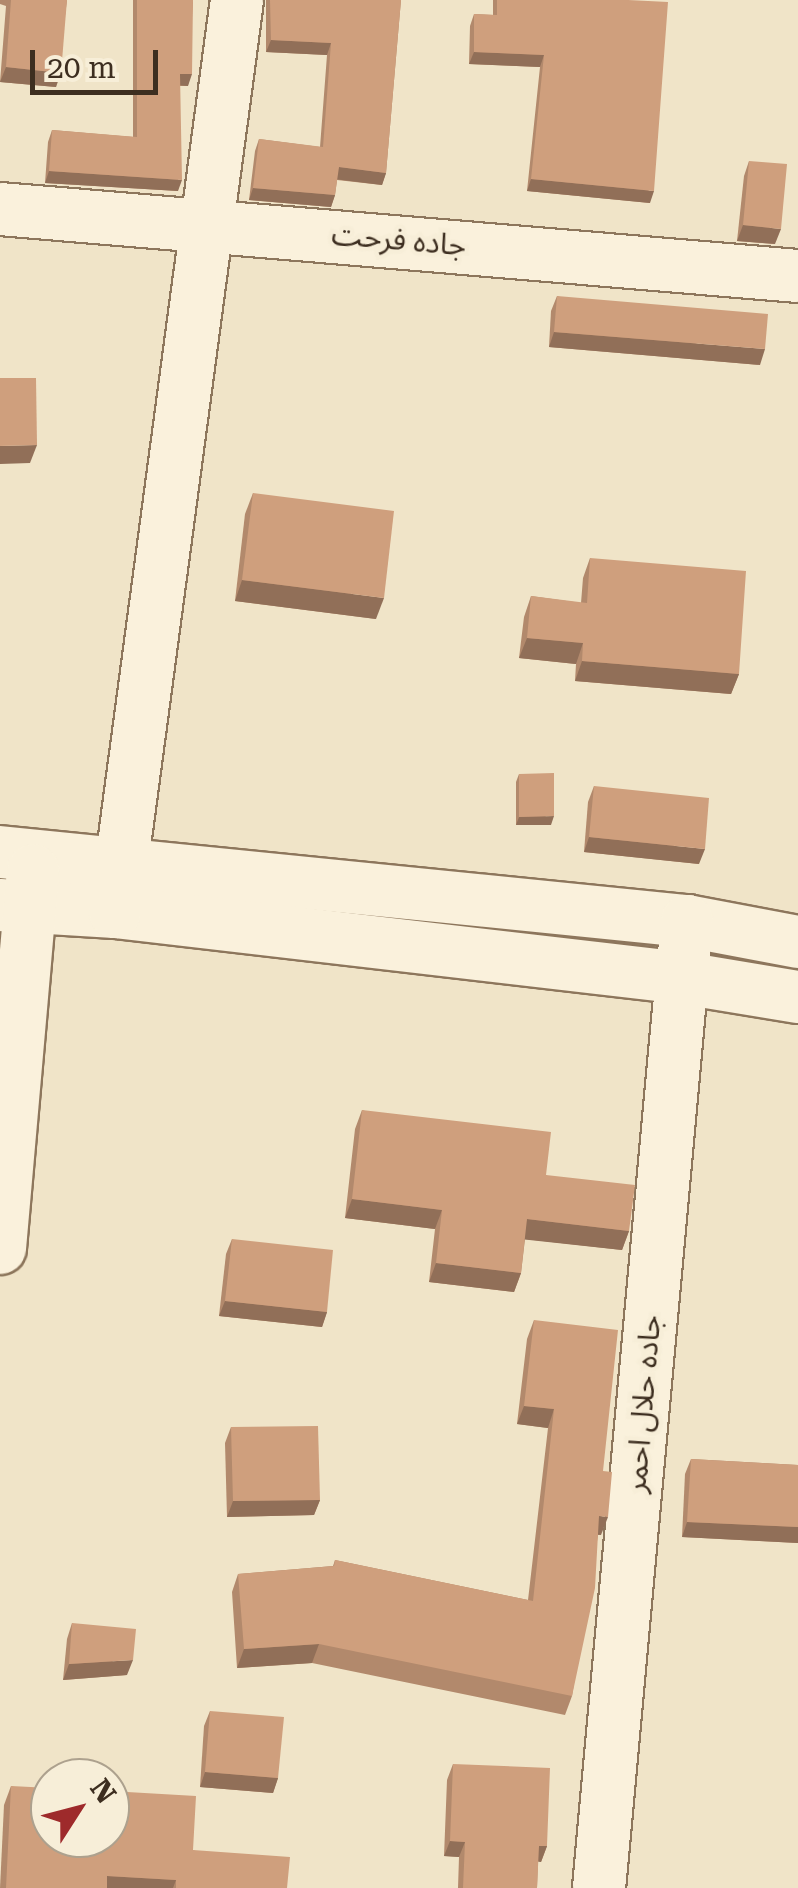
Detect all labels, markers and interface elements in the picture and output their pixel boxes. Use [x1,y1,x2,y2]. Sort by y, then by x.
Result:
scale bar [35,30,162,92]
text: 20 m [47,50,116,85]
street label: جاده فرحت [330,216,468,264]
street label: جاده حلال احمر [617,1313,669,1495]
north arrow [30,1758,130,1858]
text: N [83,1773,123,1810]

